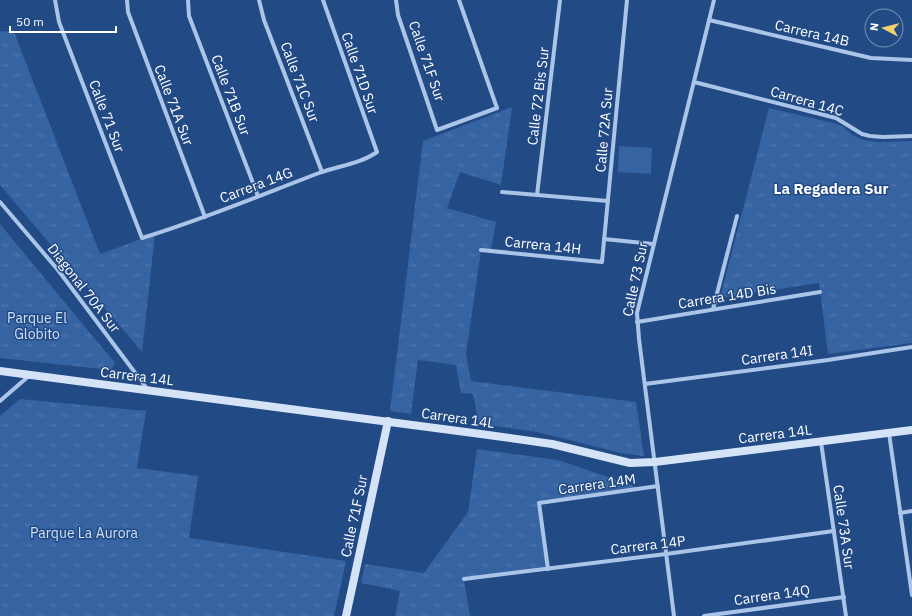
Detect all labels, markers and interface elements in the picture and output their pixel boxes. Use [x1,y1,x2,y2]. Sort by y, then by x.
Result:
scale bar [10,8,116,34]
north arrow [864,8,904,48]
text: 50 m [16,14,44,29]
street label: Carrera 14B [773,16,851,50]
street label: Calle 71F Sur [405,18,449,104]
text: N [867,22,882,32]
street label: Calle 71D Sur [338,30,382,116]
street label: Calle 71C Sur [276,39,324,125]
street label: Calle 72 Bis Sur [523,46,553,146]
street label: Calle 71B Sur [207,52,255,138]
street label: Calle 71A Sur [150,62,198,148]
street label: Calle 71 Sur [85,77,129,155]
street label: Carrera 14C [768,82,846,120]
street label: Calle 72A Sur [591,87,617,173]
street label: Carrera 14G [217,163,295,207]
district label: La Regadera Sur [773,179,889,198]
street label: Carrera 14H [504,232,582,258]
street label: Diagonal 70A Sur [44,240,124,336]
street label: Calle 73 Sur [618,240,652,318]
street label: Carrera 14D Bis [677,279,777,313]
park label: Parque El Globito [7,309,67,343]
street label: Carrera 14I [740,341,814,369]
street label: Carrera 14L [99,363,175,389]
street label: Carrera 14L [420,404,496,432]
street label: Carrera 14L [737,421,813,447]
street label: Carrera 14M [557,470,637,498]
street label: Calle 71F Sur [336,473,372,559]
street label: Calle 73A Sur [829,484,859,570]
park label: Parque La Aurora [30,524,139,542]
street label: Carrera 14P [610,531,686,559]
street label: Carrera 14Q [733,581,811,609]

